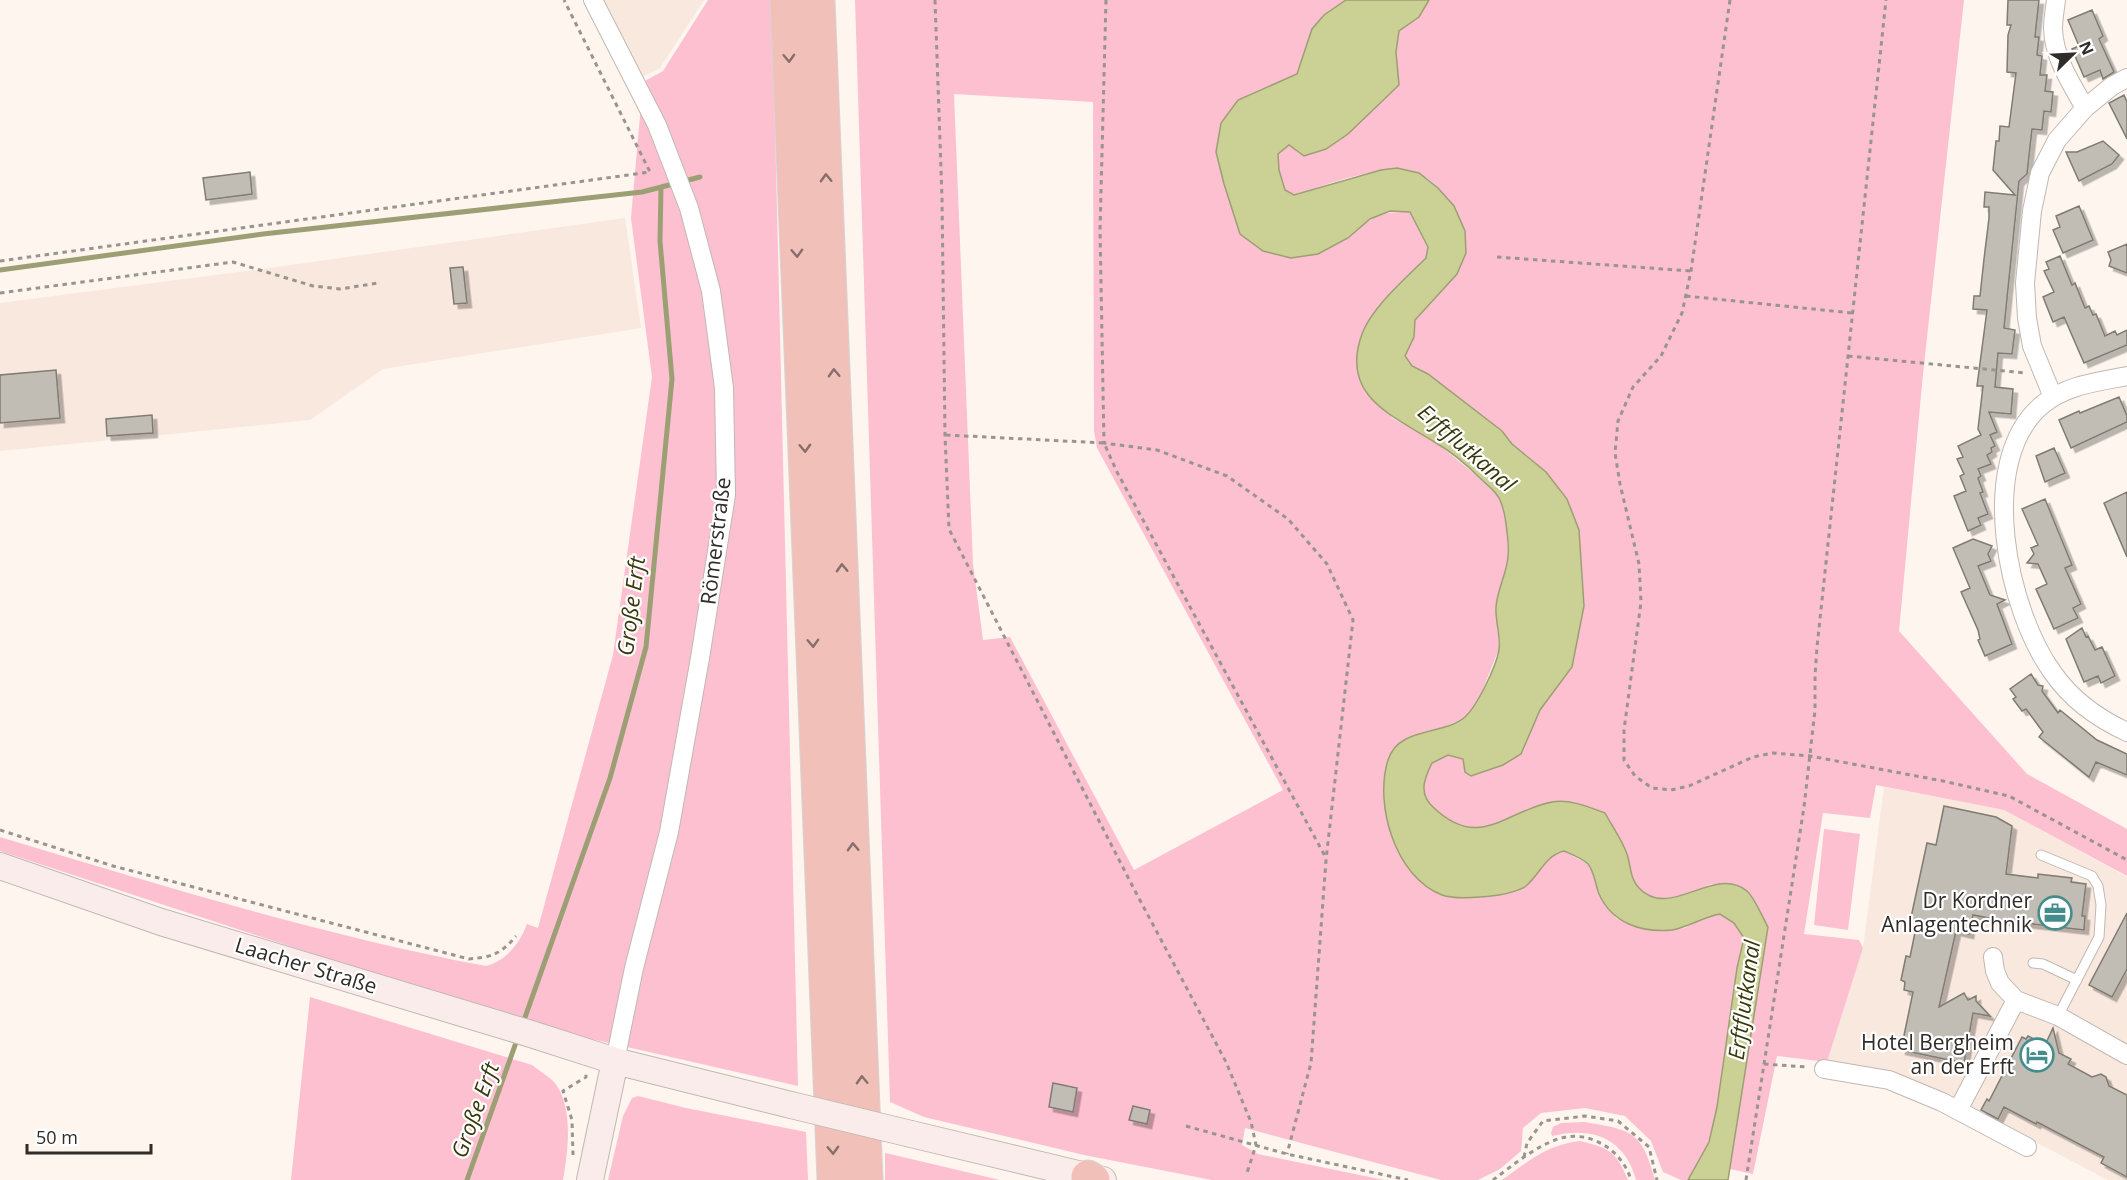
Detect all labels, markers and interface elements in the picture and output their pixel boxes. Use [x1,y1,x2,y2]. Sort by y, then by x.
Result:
north arrow [2043,24,2103,84]
text: N [2074,37,2099,58]
one-way arrow [783,54,795,63]
one-way arrow [819,174,832,183]
one-way arrow [791,249,804,258]
one-way arrow [827,368,840,377]
water label: Erftflutkanal [1412,396,1523,498]
one-way arrow [799,444,812,453]
street label: Römerstraße [693,476,737,606]
water label: Große Erft [609,554,651,657]
one-way arrow [835,563,848,572]
one-way arrow [807,638,820,647]
one-way arrow [847,842,860,851]
place label: Dr Kordner Anlagentechnik [1881,886,2032,938]
office icon: Dr Kordner Anlagentechnik [2037,895,2073,931]
street label: Laacher Straße [232,930,381,1000]
water label: Erftflutkanal [1720,938,1766,1062]
place label: Hotel Bergheim an der Erft [1861,1028,2014,1080]
hotel icon: Hotel Bergheim an der Erft [2019,1037,2055,1073]
water label: Große Erft [443,1057,505,1162]
one-way arrow [856,1075,869,1084]
scale bar [27,1117,152,1155]
text: 50 m [36,1125,78,1149]
one-way arrow [827,1145,840,1154]

